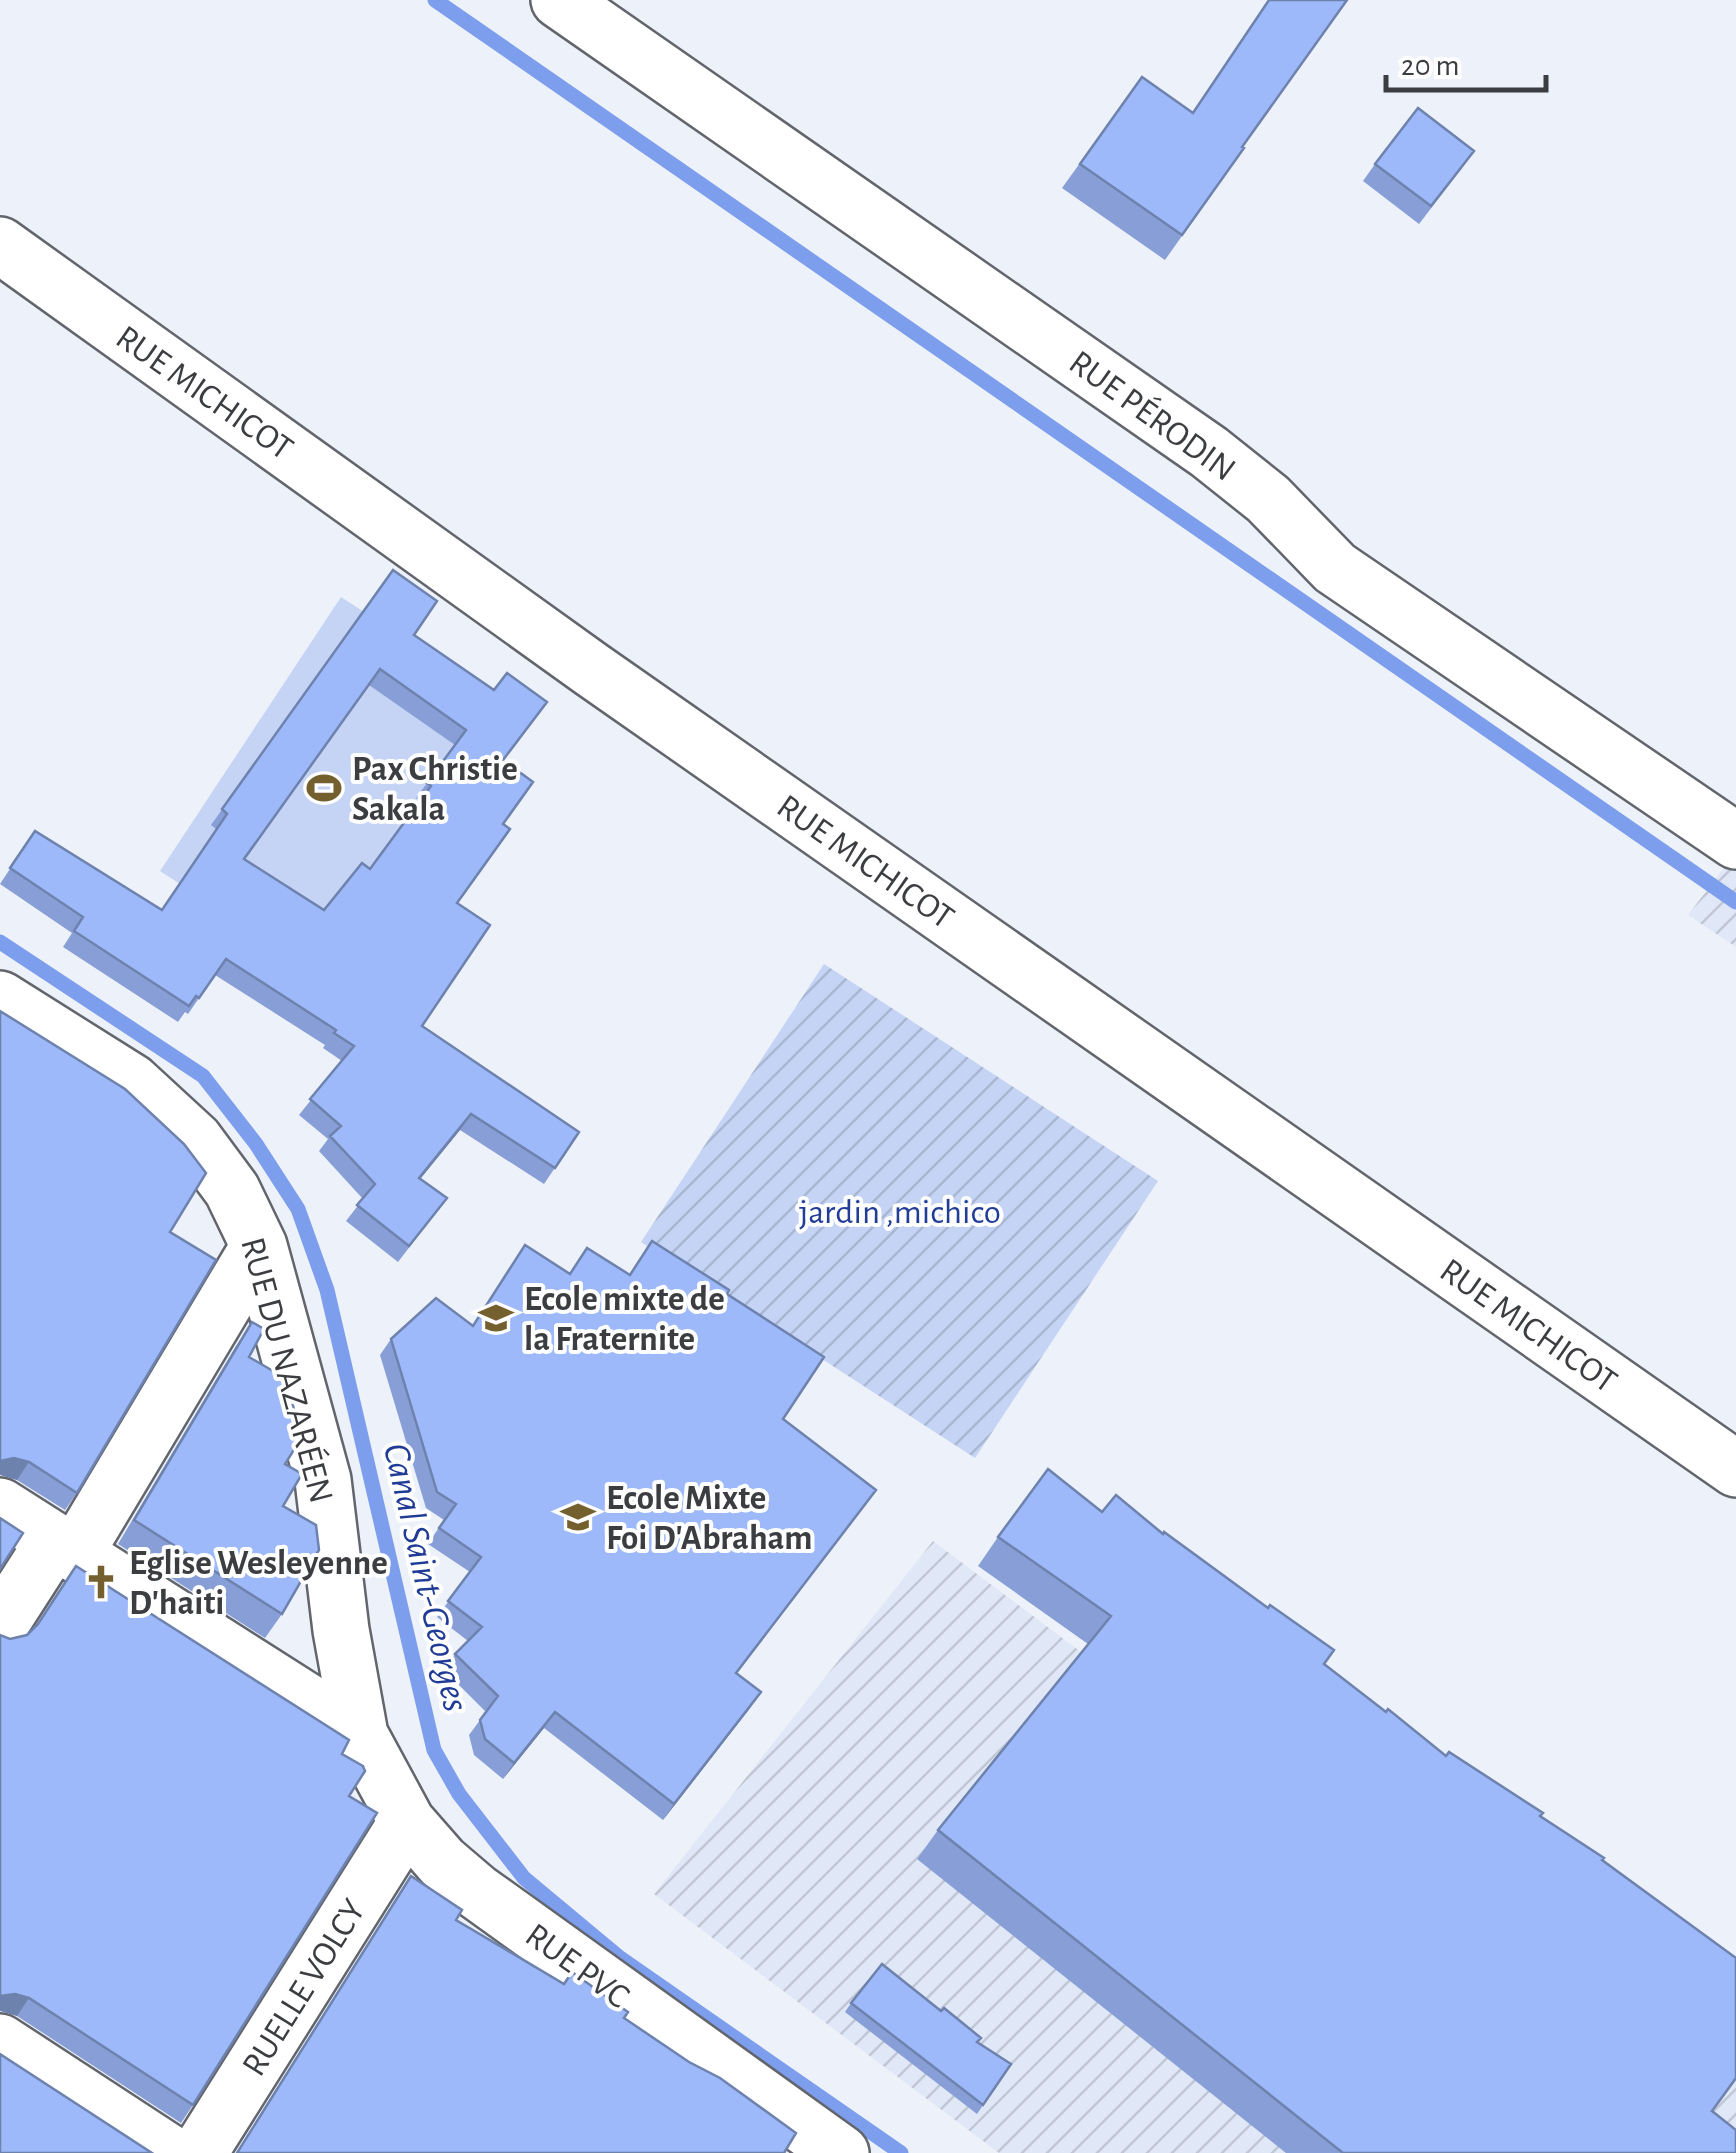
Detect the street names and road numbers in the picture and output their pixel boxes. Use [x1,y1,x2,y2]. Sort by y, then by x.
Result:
street label: RUE MICHICOT [109,320,299,467]
street label: RUE PÉRODIN [1063,343,1243,488]
street label: RUE MICHICOT [770,789,960,936]
street label: RUE DU NAZARÉEN [234,1233,341,1507]
street label: RUE MICHICOT [1433,1253,1623,1400]
street label: RUELLE VOLCY [236,1893,372,2082]
street label: RUE PVC [519,1917,635,2015]

